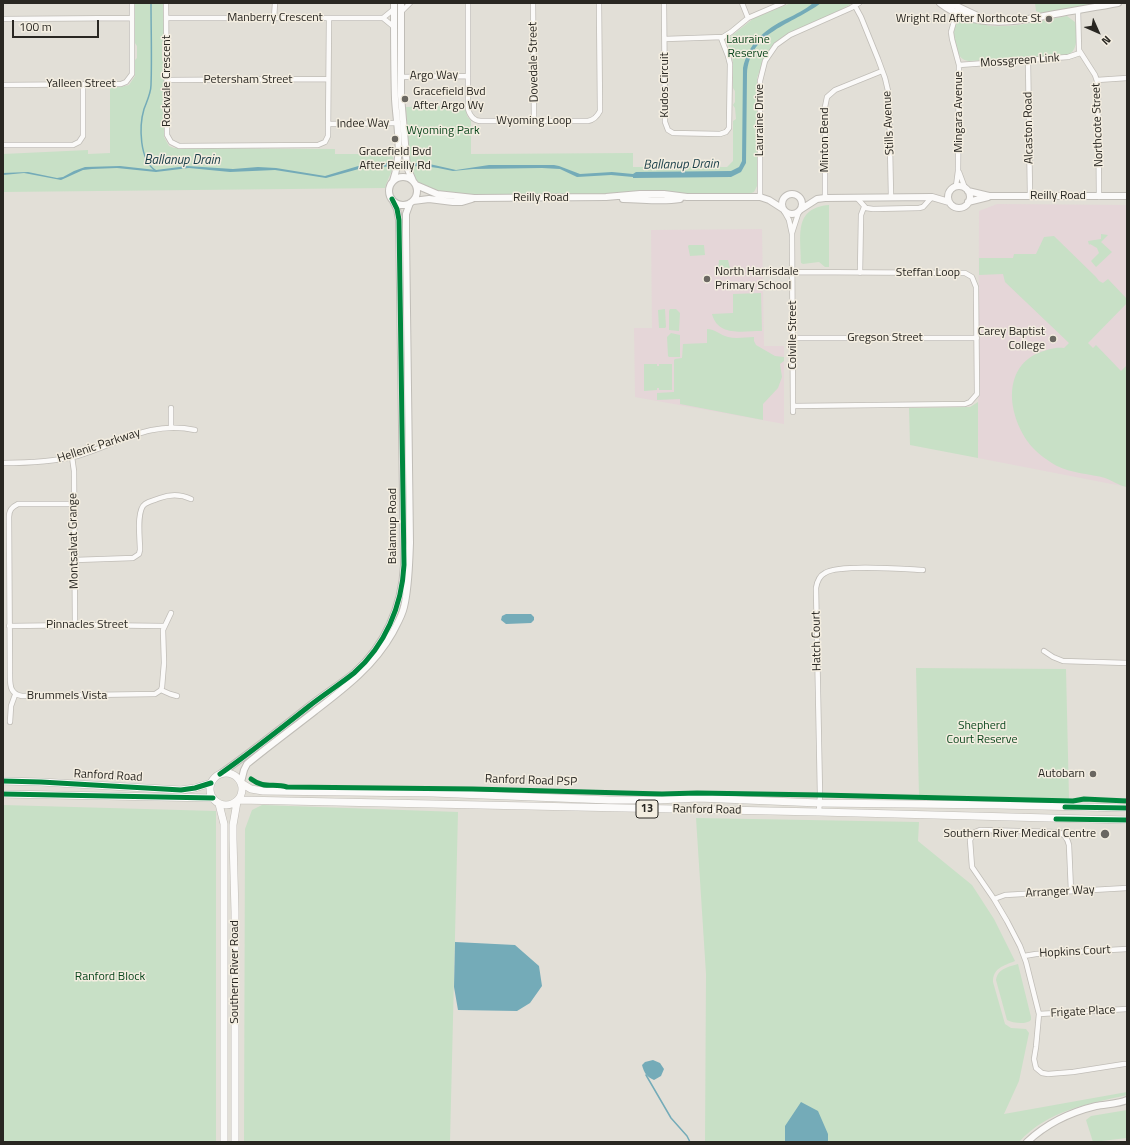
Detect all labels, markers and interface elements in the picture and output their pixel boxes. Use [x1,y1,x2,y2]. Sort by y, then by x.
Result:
street label: Manberry Crescent [227,11,323,25]
scale bar [14,12,101,38]
place label: Wright Rd After Northcote St [896,12,1041,26]
north arrow [1078,12,1118,52]
marker: Wright Rd After Northcote St [1044,14,1054,24]
text: 100 m [19,17,52,36]
street label: Dovedale Street [526,22,542,102]
text: N [1098,32,1115,49]
park label: Lauraine Reserve [726,33,770,61]
street label: Rockvale Crescent [160,35,174,127]
street label: Mossgreen Link [980,51,1060,71]
street label: Kudos Circuit [658,52,672,118]
street label: Argo Way [410,68,458,84]
street label: Mingara Avenue [952,71,966,153]
street label: Petersham Street [203,73,293,87]
street label: Yalleen Street [46,77,116,91]
street label: Northcote Street [1089,83,1107,167]
street label: Lauraine Drive [753,84,767,156]
place label: Gracefield Bvd After Argo Wy [413,85,486,113]
street label: Stills Avenue [880,90,898,156]
street label: Alcaston Road [1021,92,1037,164]
marker: Gracefield Bvd After Argo Wy [400,94,410,104]
street label: Minton Bend [818,108,832,172]
street label: Wyoming Loop [496,114,572,128]
street label: Indee Way [337,116,389,132]
park label: Wyoming Park [406,124,480,138]
marker: Gracefield Bvd After Reilly Rd [390,134,400,144]
place label: Gracefield Bvd After Reilly Rd [359,145,431,173]
water label: Ballanup Drain [144,153,220,169]
water label: Ballanup Drain [643,157,719,173]
street label: Reilly Road [1030,189,1086,203]
street label: Reilly Road [513,191,569,205]
place label: North Harrisdale Primary School [715,265,799,293]
street label: Steffan Loop [896,266,960,280]
marker: North Harrisdale Primary School [702,274,712,284]
street label: Colville Street [786,300,800,370]
place label: Carey Baptist College [978,325,1045,353]
street label: Gregson Street [847,331,923,345]
marker: Carey Baptist College [1048,334,1058,344]
street label: Hellenic Parkway [56,426,142,466]
street label: Balannup Road [386,488,400,564]
street label: Montsalvat Grange [66,493,82,589]
street label: Hatch Court [809,611,825,671]
street label: Pinnacles Street [46,618,128,632]
street label: Brummels Vista [27,689,107,703]
park label: Shepherd Court Reserve [947,719,1017,747]
street label: Ranford Road [73,767,143,785]
place label: Autobarn [1038,767,1085,781]
marker: Autobarn [1088,769,1098,779]
street label: Ranford Road PSP [485,772,577,790]
road number: 13 [636,800,658,818]
street label: Ranford Road [672,802,742,818]
place label: Southern River Medical Centre [943,827,1096,841]
marker: Southern River Medical Centre [1099,828,1111,840]
street label: Arranger Way [1025,883,1095,901]
street label: Southern River Road [228,920,242,1024]
street label: Hopkins Court [1039,943,1111,961]
park label: Ranford Block [75,970,145,984]
street label: Frigate Place [1050,1003,1116,1021]

